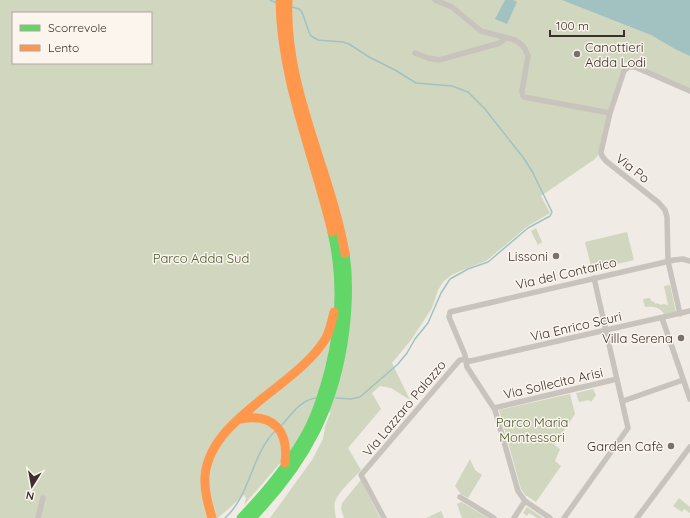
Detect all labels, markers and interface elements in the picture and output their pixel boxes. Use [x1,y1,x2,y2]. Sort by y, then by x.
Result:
legend [12,12,152,64]
scale bar [550,12,624,38]
text: 100 m [556,18,589,33]
text: Scorrevole [48,20,107,35]
place label: Canottieri Adda Lodi [585,39,646,70]
text: Lento [48,40,79,55]
marker: Canottieri Adda Lodi [572,49,582,59]
street label: Via Po [613,150,653,186]
place label: Lissoni [508,248,548,264]
park label: Parco Adda Sud [153,250,249,266]
marker: Lissoni [551,251,561,261]
street label: Via del Contarico [514,254,618,292]
street label: Via Enrico Scuri [529,308,623,344]
place label: Villa Serena [602,330,673,346]
marker: Villa Serena [676,333,686,343]
street label: Via Lazzaro Palazzo [359,357,449,459]
street label: Via Sollecito Arisi [502,364,604,402]
park label: Parco Maria Montessori [496,414,568,445]
place label: Garden Cafè [587,438,663,454]
marker: Garden Cafè [666,441,676,451]
north arrow [12,466,52,506]
text: N [25,488,35,503]

